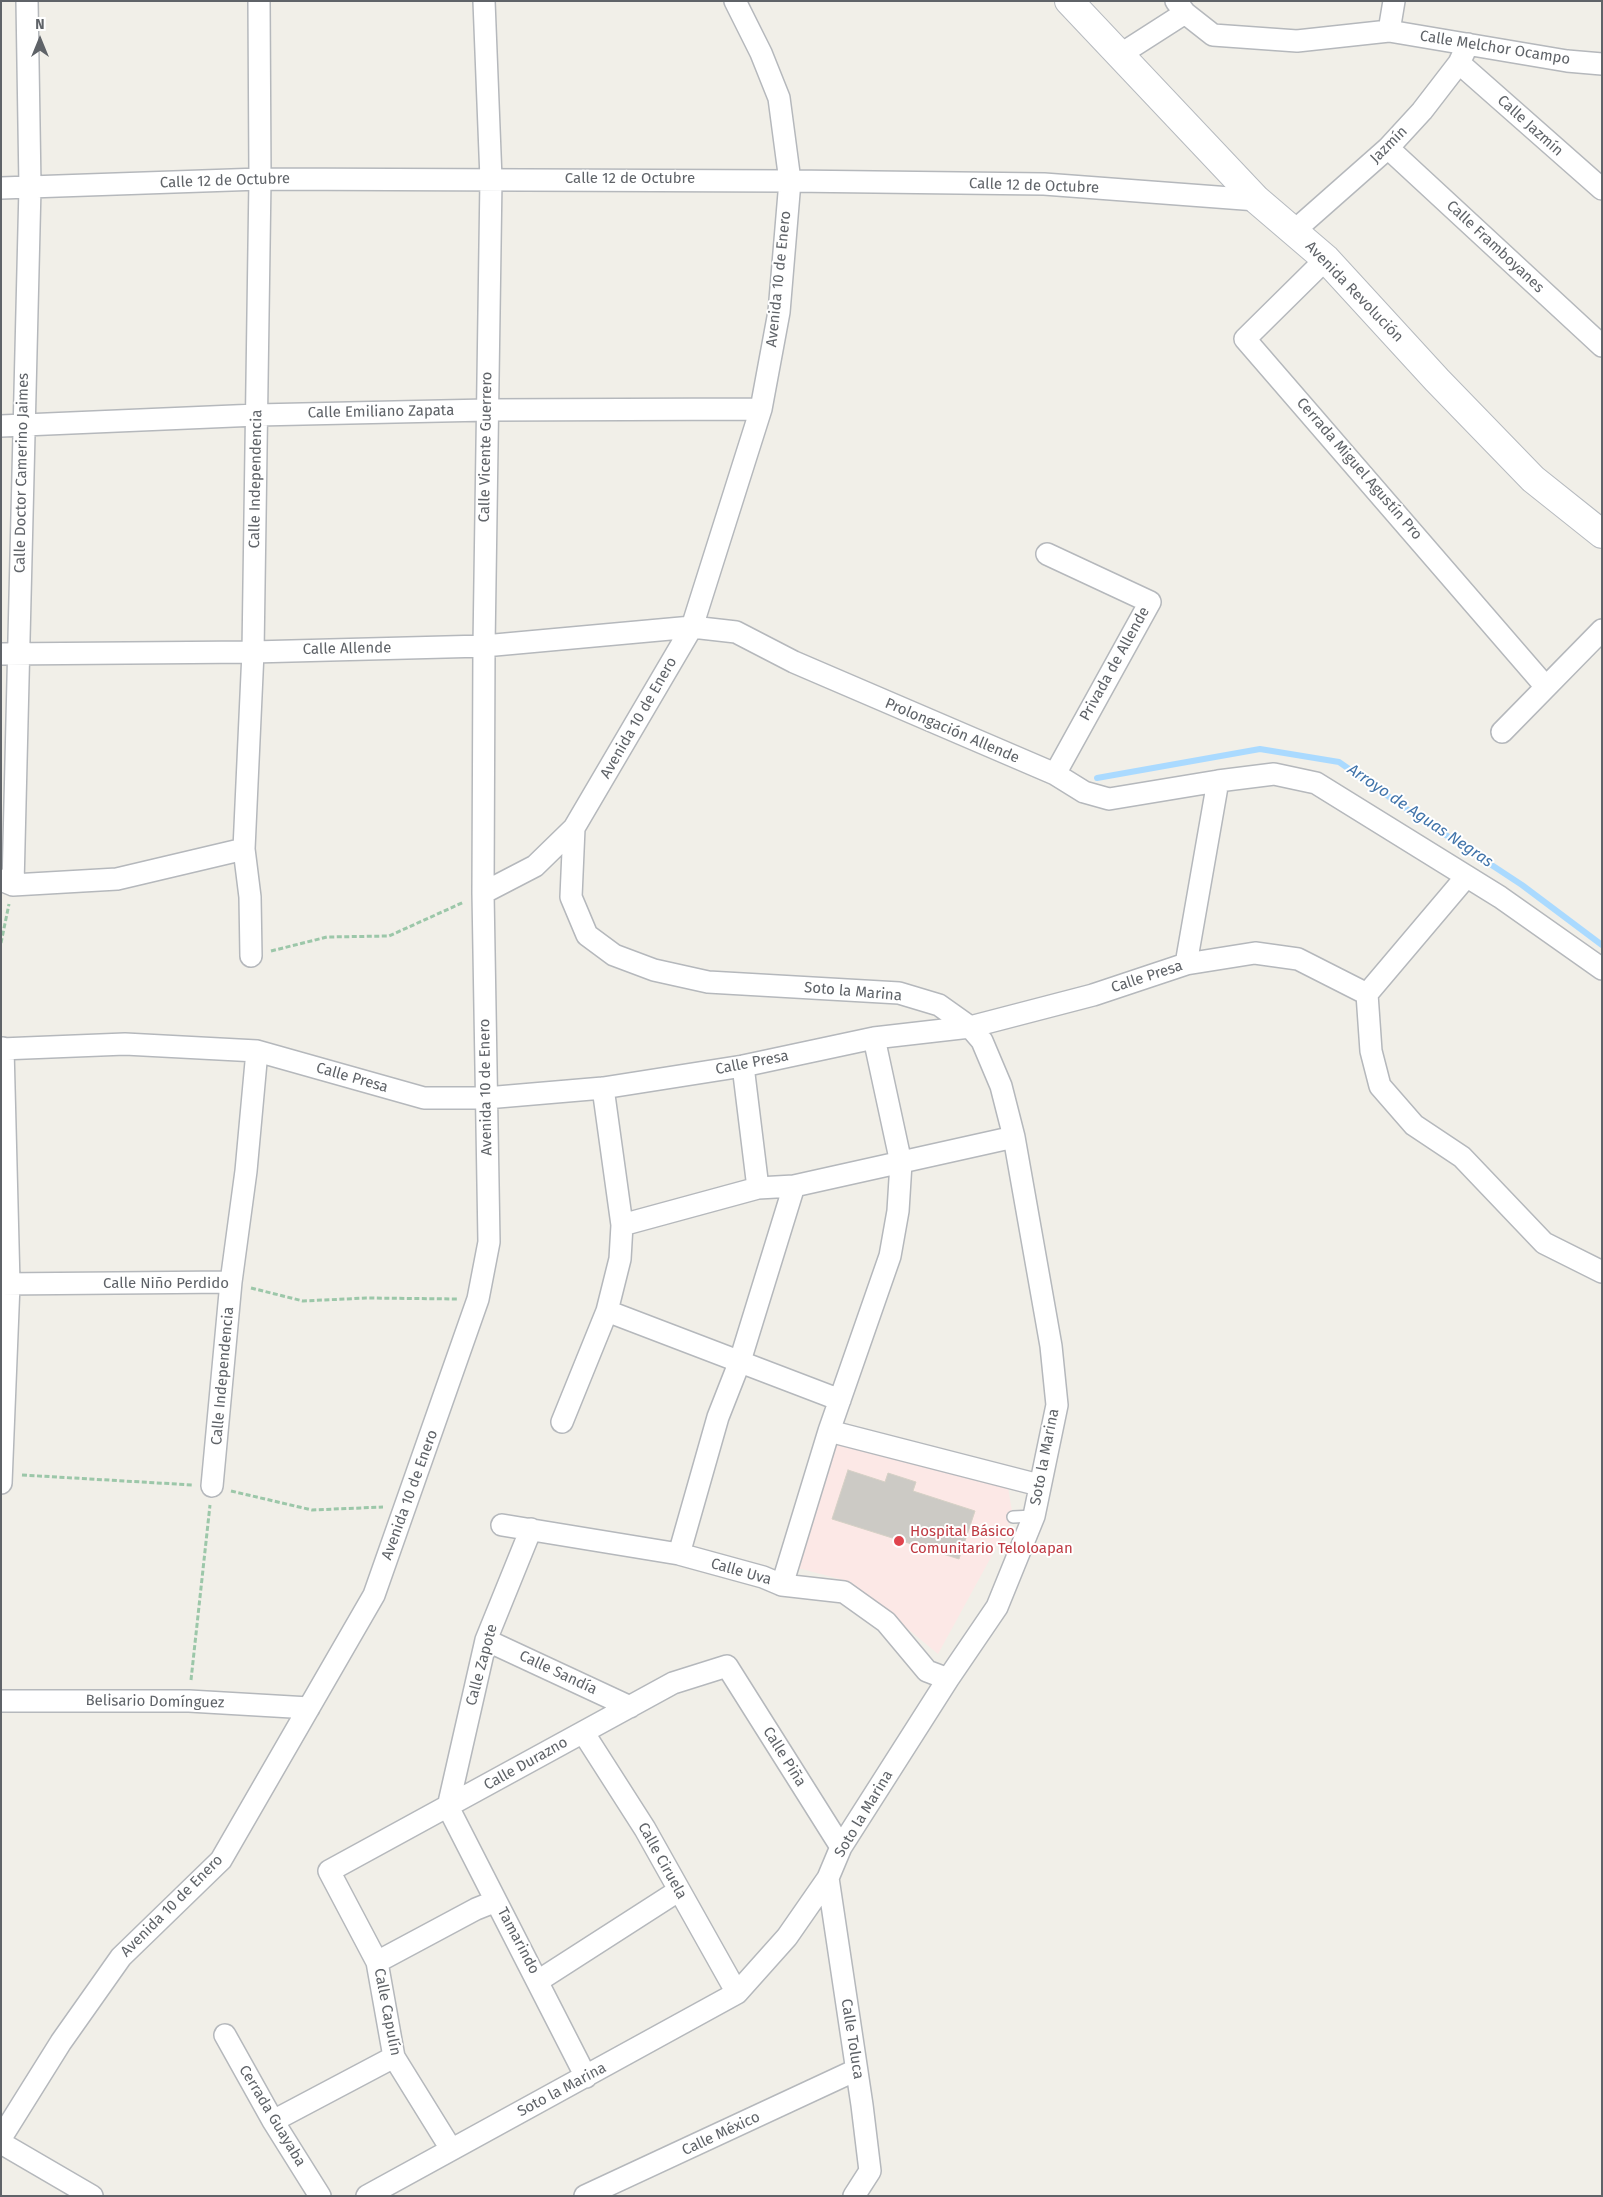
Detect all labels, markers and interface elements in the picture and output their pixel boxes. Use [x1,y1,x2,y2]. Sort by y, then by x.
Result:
north arrow [15,15,65,65]
text: N [35,16,45,33]
street label: Calle Melchor Ocampo [1419,27,1571,69]
street label: Calle Jazmín [1493,92,1567,160]
street label: Jazmín [1367,123,1411,167]
street label: Calle 12 de Octubre [160,170,290,192]
street label: Calle 12 de Octubre [565,170,695,188]
street label: Calle 12 de Octubre [969,175,1099,197]
street label: Calle Framboyanes [1442,197,1548,297]
street label: Avenida 10 de Enero [763,210,795,348]
street label: Avenida Revolución [1301,238,1407,346]
street label: Calle Vicente Guerrero [476,372,496,522]
street label: Calle Doctor Camerino Jaimes [11,373,33,573]
street label: Cerrada Miguel Agustín Pro [1292,394,1426,544]
street label: Calle Emiliano Zapata [308,402,454,422]
street label: Calle Independencia [246,409,266,549]
street label: Privada de Allende [1076,604,1154,724]
street label: Calle Allende [303,639,391,659]
street label: Avenida 10 de Enero [597,654,681,782]
street label: Prolongación Allende [882,695,1022,767]
water label: Arroyo de Aguas Negras [1344,760,1496,872]
street label: Calle Presa [1109,957,1185,997]
street label: Soto la Marina [803,979,903,1005]
street label: Avenida 10 de Enero [476,1018,496,1156]
street label: Calle Presa [714,1047,790,1079]
street label: Calle Presa [314,1059,390,1097]
street label: Calle Niño Perdido [103,1275,229,1293]
street label: Calle Independencia [208,1306,238,1446]
street label: Soto la Marina [1027,1407,1063,1507]
street label: Avenida 10 de Enero [378,1427,442,1563]
place label: Hospital Básico Comunitario Teloloapan [910,1523,1073,1558]
marker: Hospital Básico Comunitario Teloloapan [892,1534,906,1548]
street label: Calle Uva [709,1555,773,1589]
street label: Calle Zapote [462,1622,502,1708]
street label: Calle Sandía [516,1647,600,1699]
street label: Belisario Domínguez [85,1692,225,1712]
street label: Calle Piña [759,1724,809,1790]
street label: Calle Durazno [481,1734,571,1794]
street label: Soto la Marina [831,1767,897,1861]
street label: Calle Ciruela [634,1819,690,1903]
street label: Avenida 10 de Enero [117,1851,227,1961]
street label: Tamarindo [493,1905,543,1977]
street label: Calle Capulín [370,1967,404,2057]
street label: Calle Toluca [837,1998,867,2080]
street label: Soto la Marina [514,2059,610,2121]
street label: Cerrada Guayaba [235,2062,309,2170]
street label: Calle México [679,2108,763,2160]

